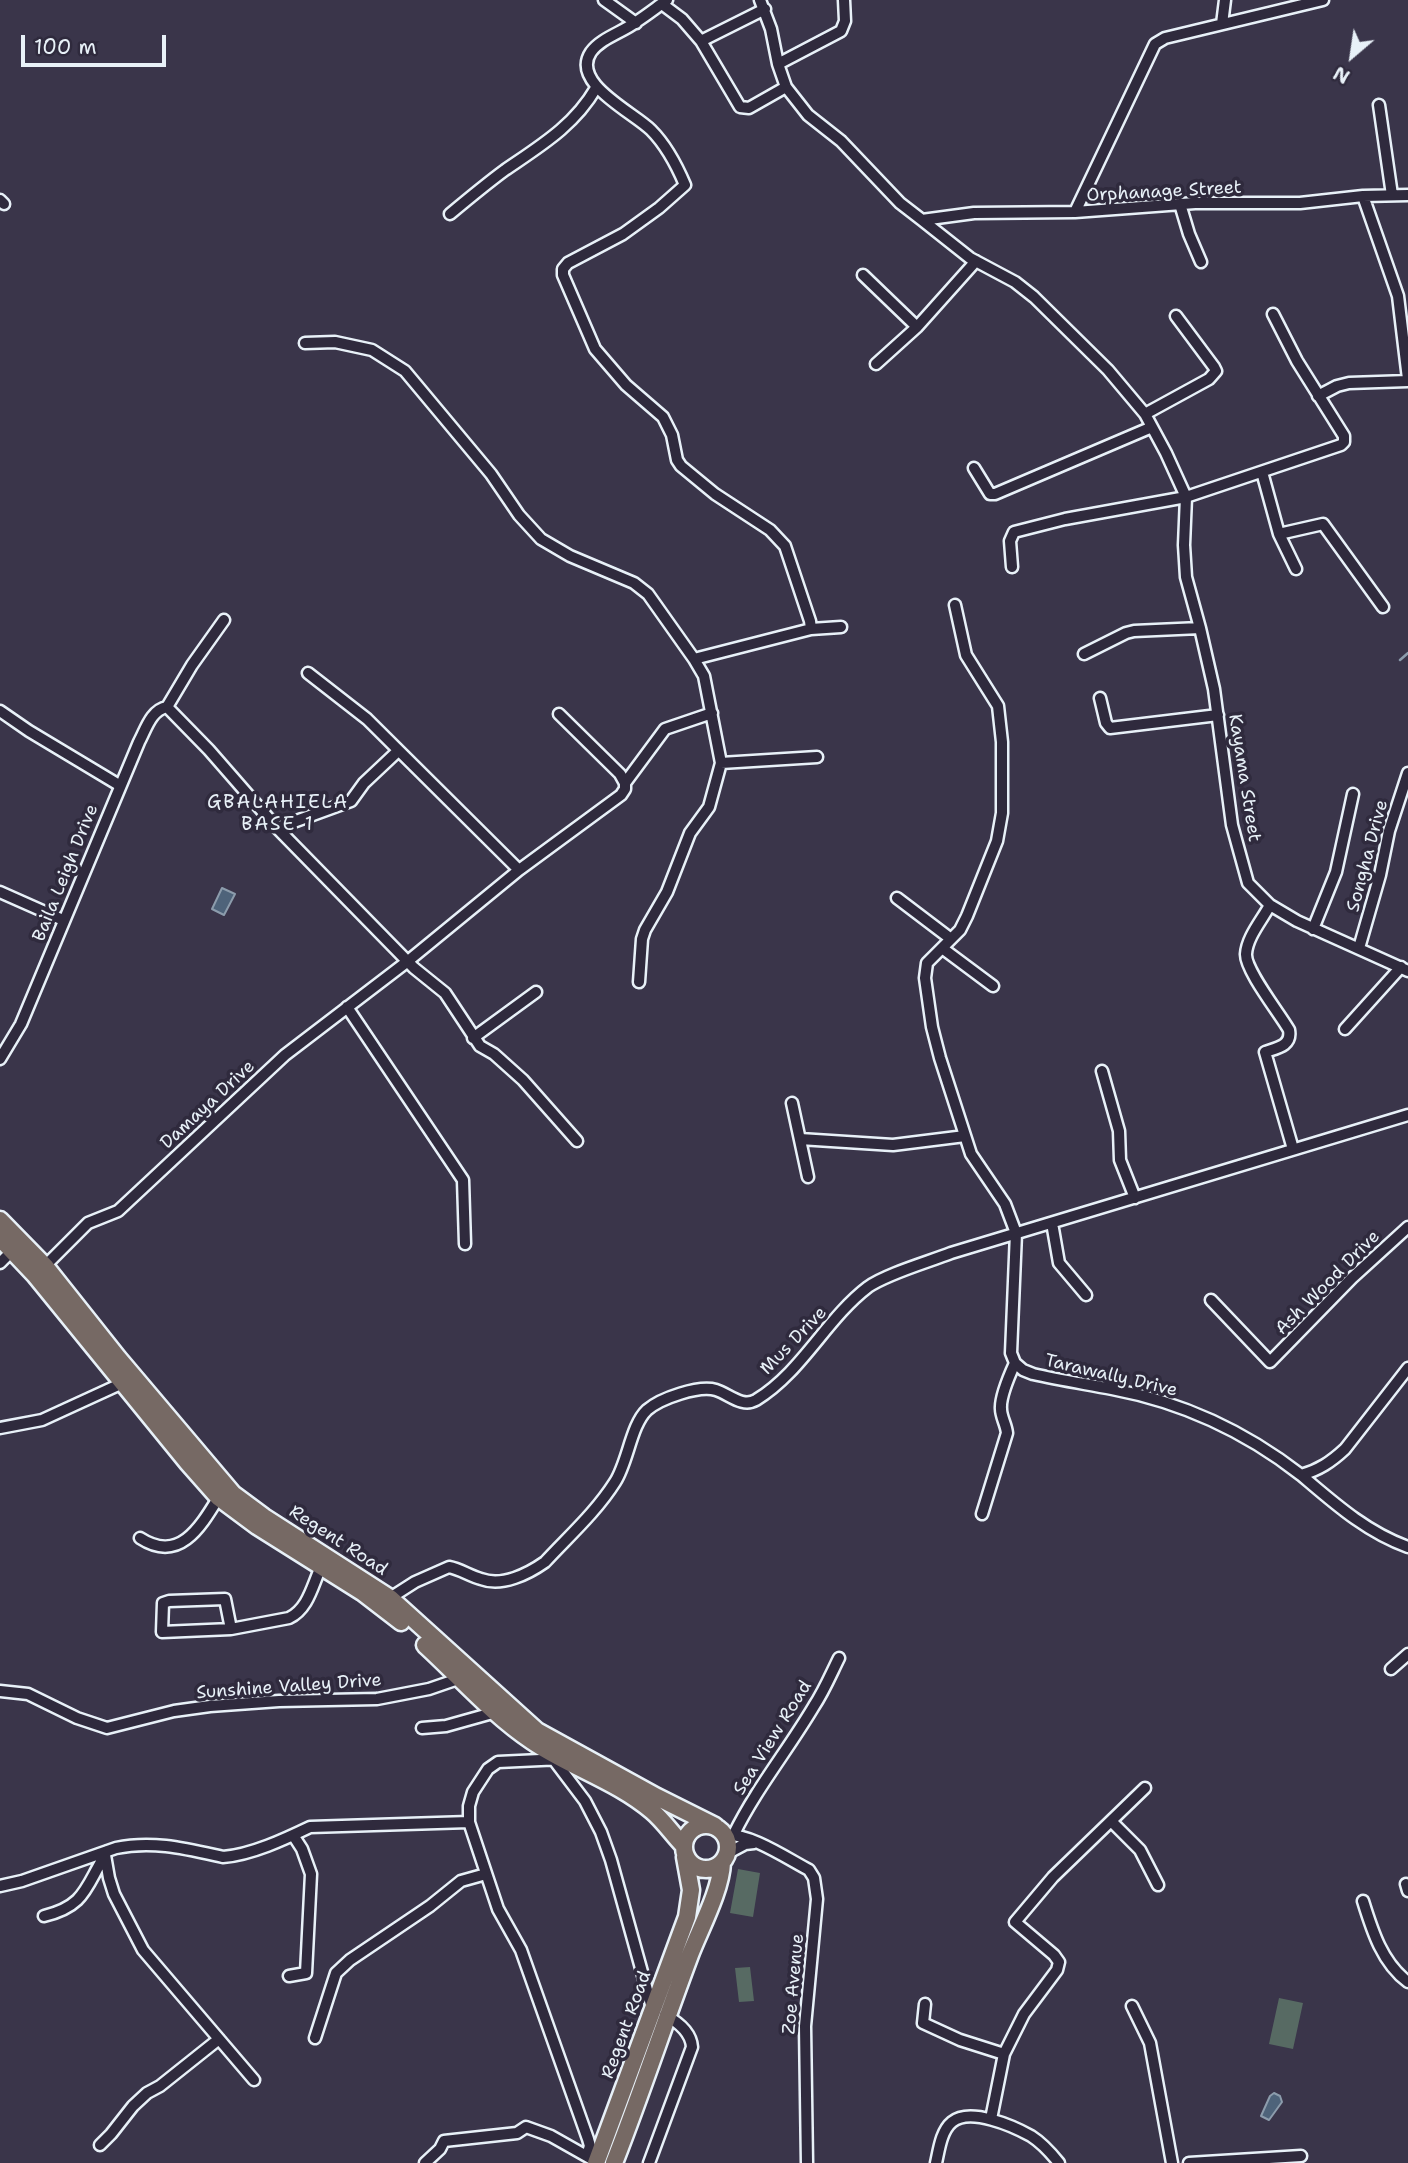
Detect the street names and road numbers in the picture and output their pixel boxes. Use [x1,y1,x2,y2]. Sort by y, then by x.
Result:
street label: Orphanage Street [1086,177,1242,207]
street label: Kayama Street [1223,713,1265,843]
street label: Songha Drive [1343,798,1393,914]
street label: Baila Leigh Drive [29,801,103,945]
street label: Damaya Drive [156,1056,260,1154]
street label: Ash Wood Drive [1271,1226,1385,1340]
street label: Mus Drive [756,1302,832,1380]
street label: Tarawally Drive [1043,1350,1179,1402]
street label: Regent Road [285,1501,391,1581]
street label: Sunshine Valley Drive [196,1670,382,1704]
street label: Sea View Road [729,1677,817,1799]
street label: Zoe Avenue [779,1933,809,2035]
street label: Regent Road [598,1968,656,2082]

